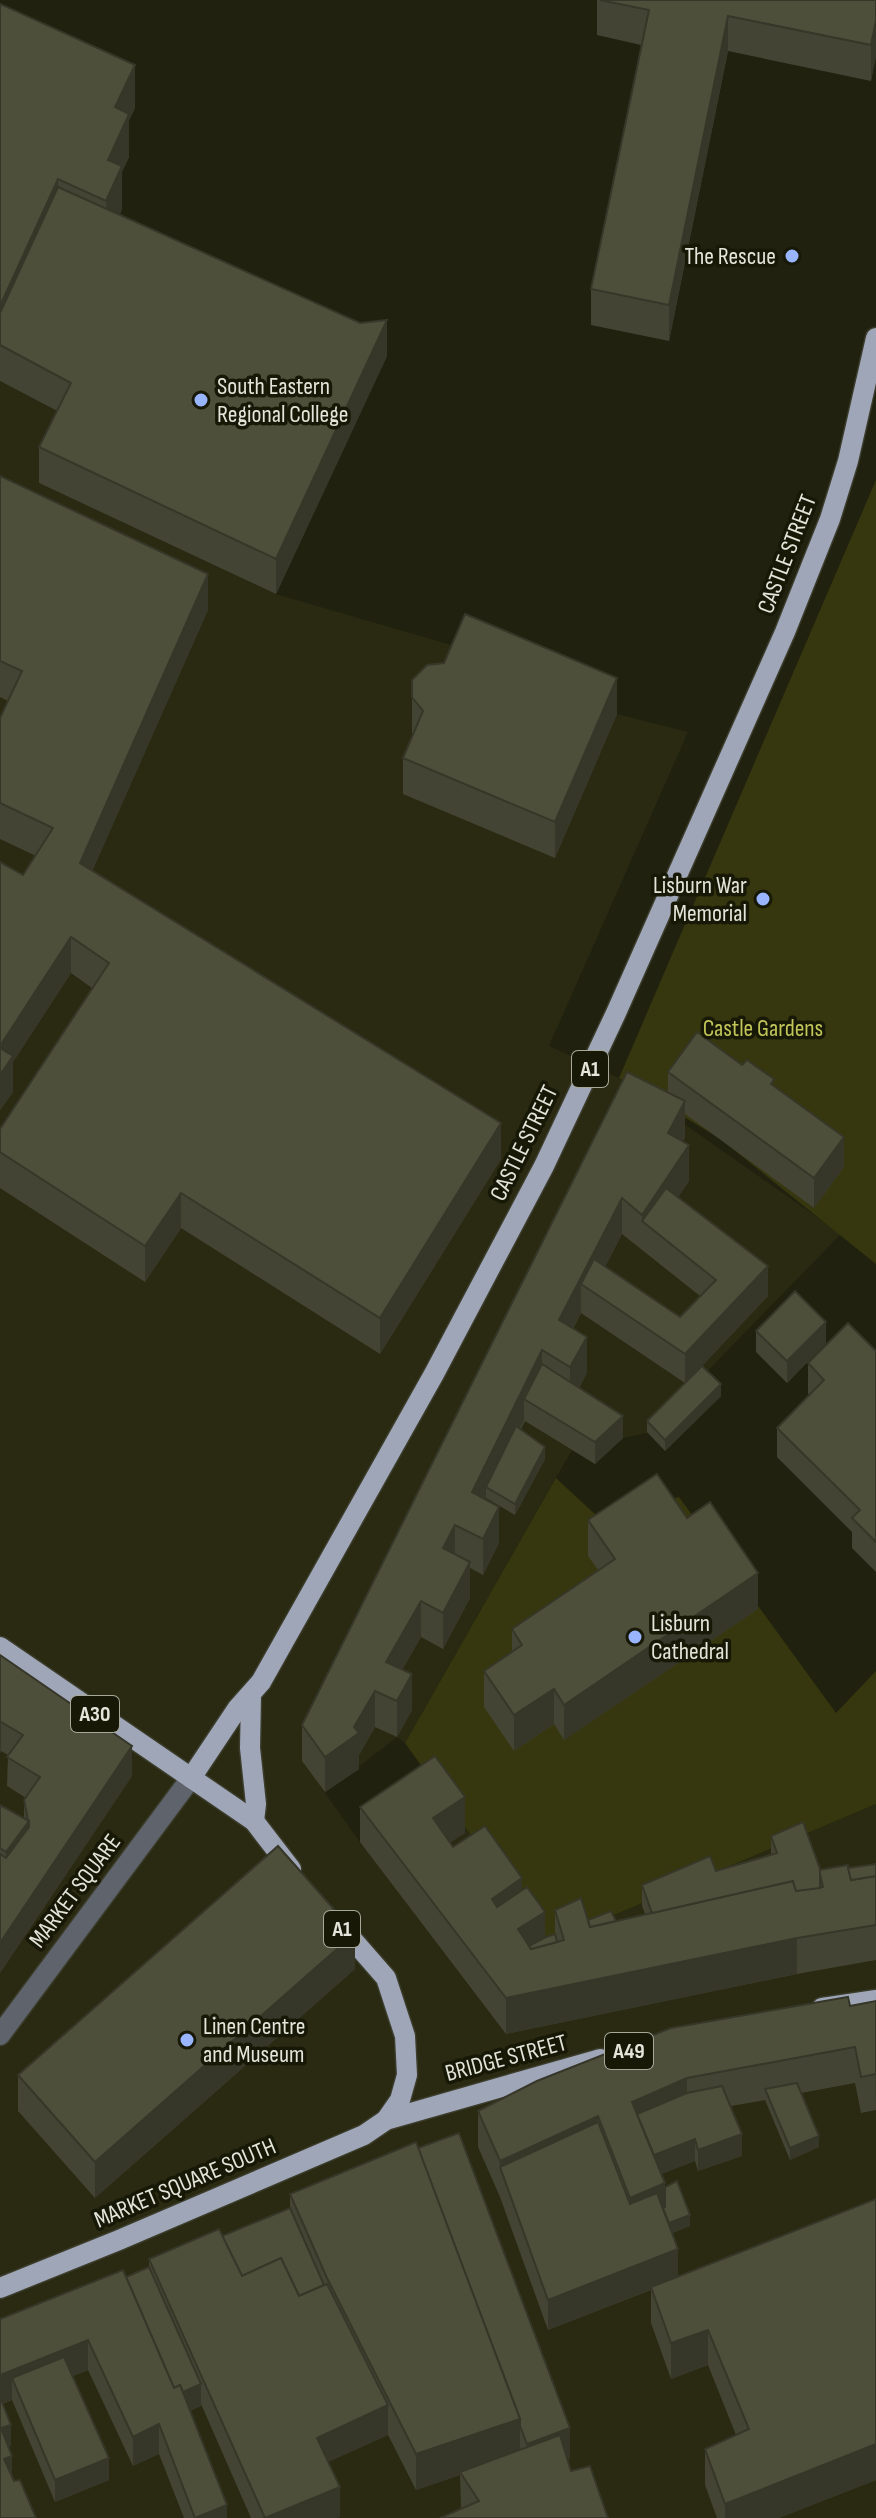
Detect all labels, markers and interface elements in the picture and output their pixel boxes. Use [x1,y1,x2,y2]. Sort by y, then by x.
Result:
place label: The Rescue [684,242,776,271]
marker: The Rescue [783,247,801,265]
place label: South Eastern Regional College [217,372,348,429]
marker: South Eastern Regional College [192,391,210,409]
street label: CASTLE STREET [751,490,823,617]
place label: Lisburn War Memorial [653,871,747,928]
marker: Lisburn War Memorial [754,890,772,908]
park label: Castle Gardens [703,1014,823,1043]
road number: A1 [572,1051,608,1087]
street label: CASTLE STREET [484,1080,565,1205]
place label: Lisburn Cathedral [651,1609,729,1666]
marker: Lisburn Cathedral [626,1628,644,1646]
road number: A30 [71,1696,119,1732]
street label: MARKET SQUARE [23,1828,127,1954]
road number: A1 [324,1911,360,1947]
place label: Linen Centre and Museum [203,2012,305,2069]
street label: BRIDGE STREET [442,2028,570,2088]
marker: Linen Centre and Museum [178,2031,196,2049]
road number: A49 [605,2033,653,2069]
street label: MARKET SQUARE SOUTH [90,2132,280,2234]

